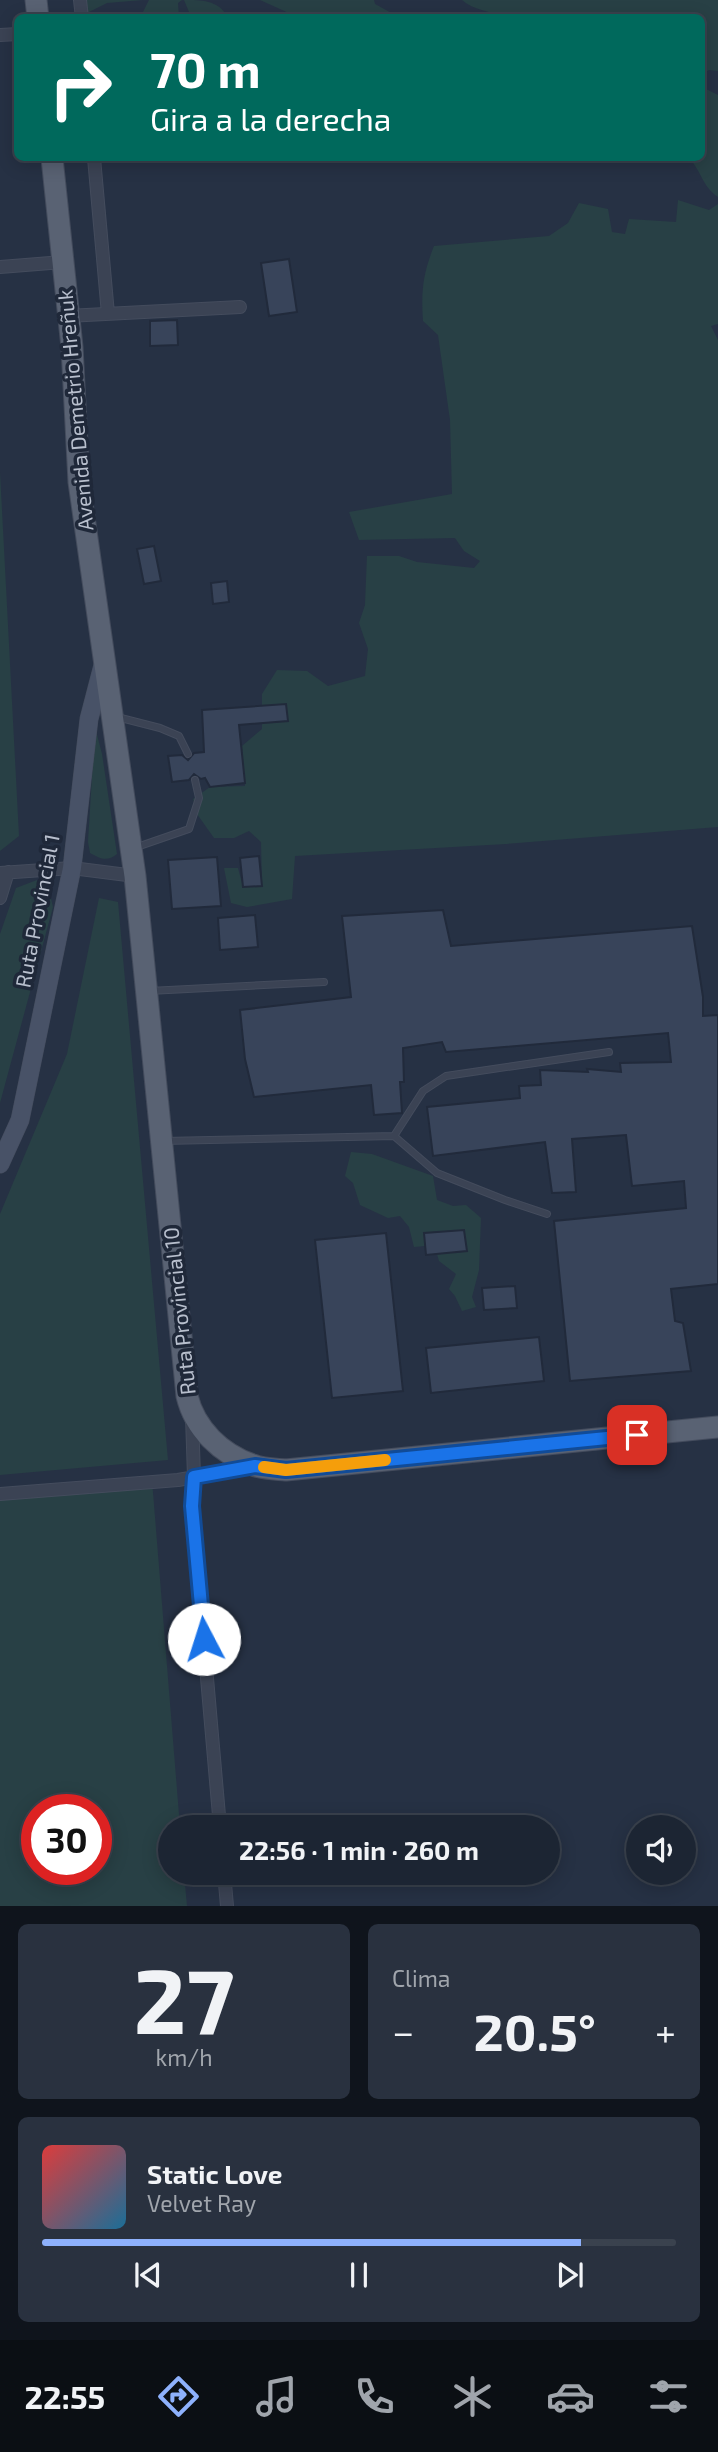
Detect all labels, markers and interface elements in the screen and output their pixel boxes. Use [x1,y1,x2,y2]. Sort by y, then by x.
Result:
text: 70 m [150,39,261,98]
icon: right [35,42,126,133]
text: Gira a la derecha [150,99,391,137]
street label: Avenida Demetrio Hreñuk [51,288,98,532]
street label: Ruta Provincial 1 [9,832,64,990]
street label: Ruta Provincial 10 [157,1226,200,1396]
pin [607,1405,667,1465]
icon: arrive [618,1416,656,1454]
position arrow [167,1602,241,1676]
speed limit sign: 30 [21,1794,112,1885]
map controls [626,1815,696,1885]
button: sound [626,1815,696,1885]
text: 22:56 · 1 min · 260 m [239,1834,479,1865]
text: 27 [134,1943,234,2052]
text: Clima [392,1964,450,1992]
text: 20.5° [473,1999,596,2061]
text: − [392,2008,414,2054]
text: + [655,2008,676,2054]
text: km/h [155,2043,213,2071]
text: Static Love [147,2158,283,2189]
text: Velvet Ray [147,2189,256,2217]
icon: previous [129,2256,167,2294]
icon: pause [340,2256,378,2294]
icon: next [551,2256,589,2294]
icon: directions [154,2372,203,2421]
icon: music [252,2372,301,2421]
icon: phone [350,2372,399,2421]
icon: climate [448,2372,497,2421]
icon: car [546,2372,595,2421]
icon: filters [644,2372,693,2421]
text: 22:55 [25,2377,105,2415]

